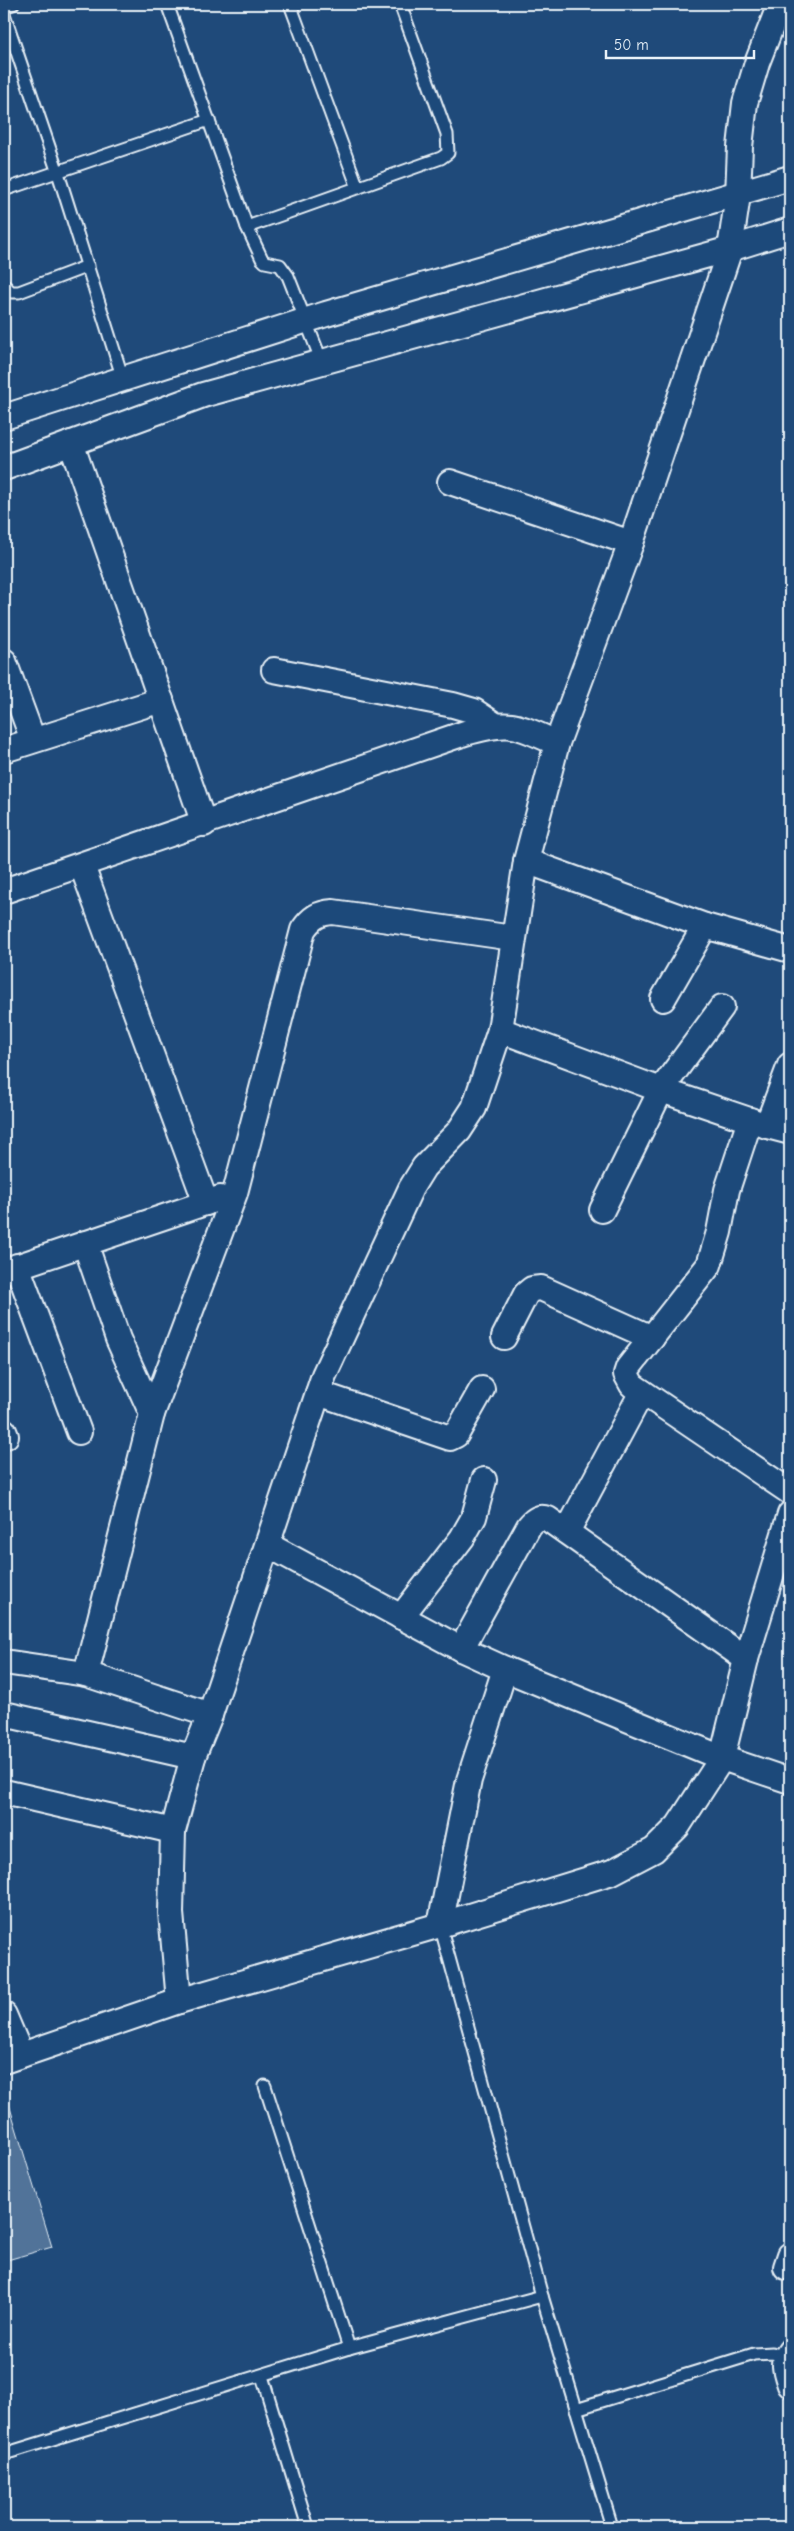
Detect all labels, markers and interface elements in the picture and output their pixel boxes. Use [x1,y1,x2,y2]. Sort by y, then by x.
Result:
scale bar [606,28,754,60]
text: 50 m [614,36,649,54]

